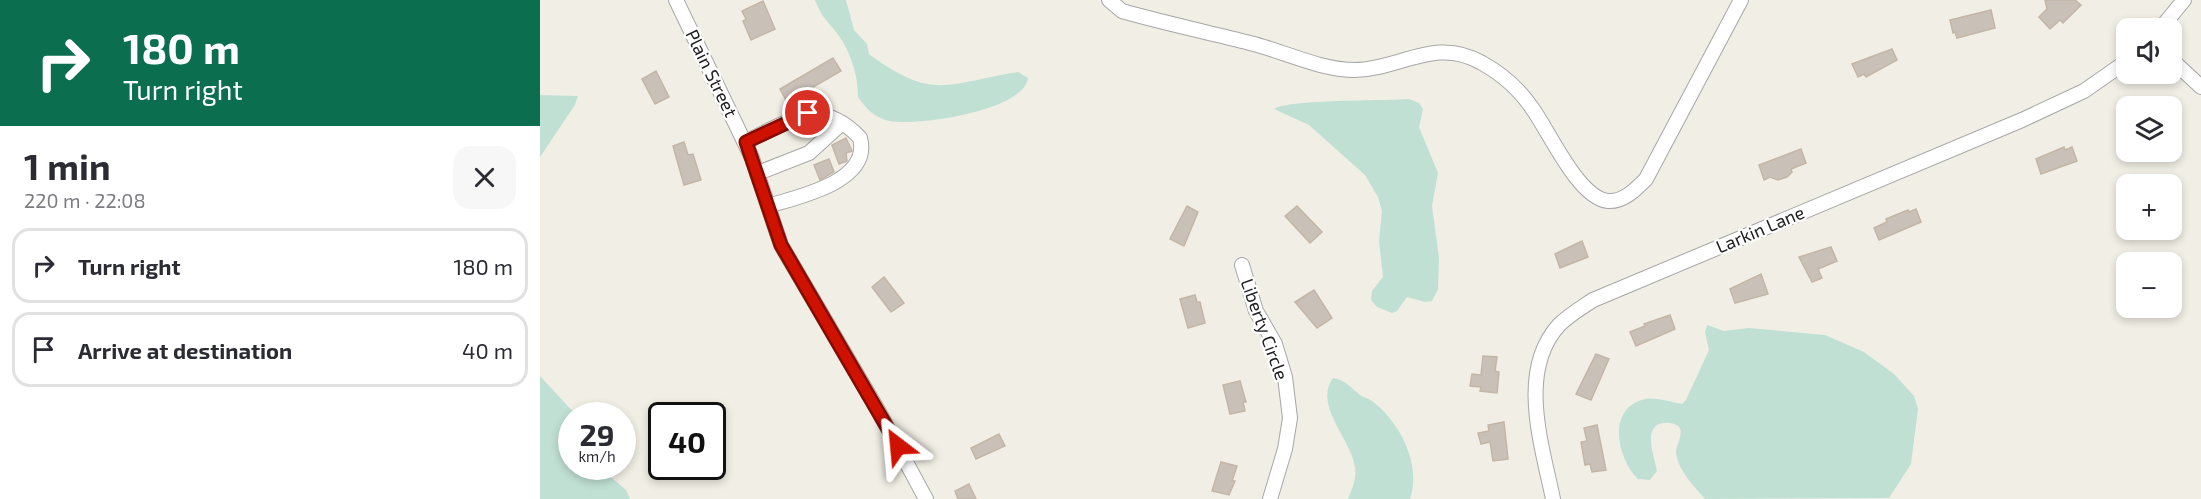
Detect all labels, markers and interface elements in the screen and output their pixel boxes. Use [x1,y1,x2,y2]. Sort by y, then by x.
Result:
map controls [2116,18,2182,318]
button: sound [2116,18,2182,84]
text: 180 m [123,22,240,72]
icon: right [24,24,102,102]
street label: Plain Street [681,26,743,121]
text: Turn right [123,73,243,105]
pin [782,87,833,138]
icon: arrive [791,96,824,129]
button: layers [2116,96,2182,162]
text: 1 min [24,144,111,187]
button: close [453,146,516,209]
button: + [2116,174,2182,240]
text: 220 m · 22:08 [24,188,146,212]
street label: Larkin Lane [1713,201,1807,257]
icon: right [27,249,60,282]
button: − [2116,252,2182,318]
text: Turn right [78,253,180,279]
text: 180 m [453,253,513,279]
street label: Liberty Circle [1236,275,1294,383]
icon: arrive [27,333,60,366]
text: Arrive at destination [78,337,292,363]
text: 40 m [462,337,513,363]
speed limit sign: 40 [648,402,726,480]
position arrow [866,414,930,478]
text: 29 [579,416,615,452]
text: km/h [578,447,616,465]

